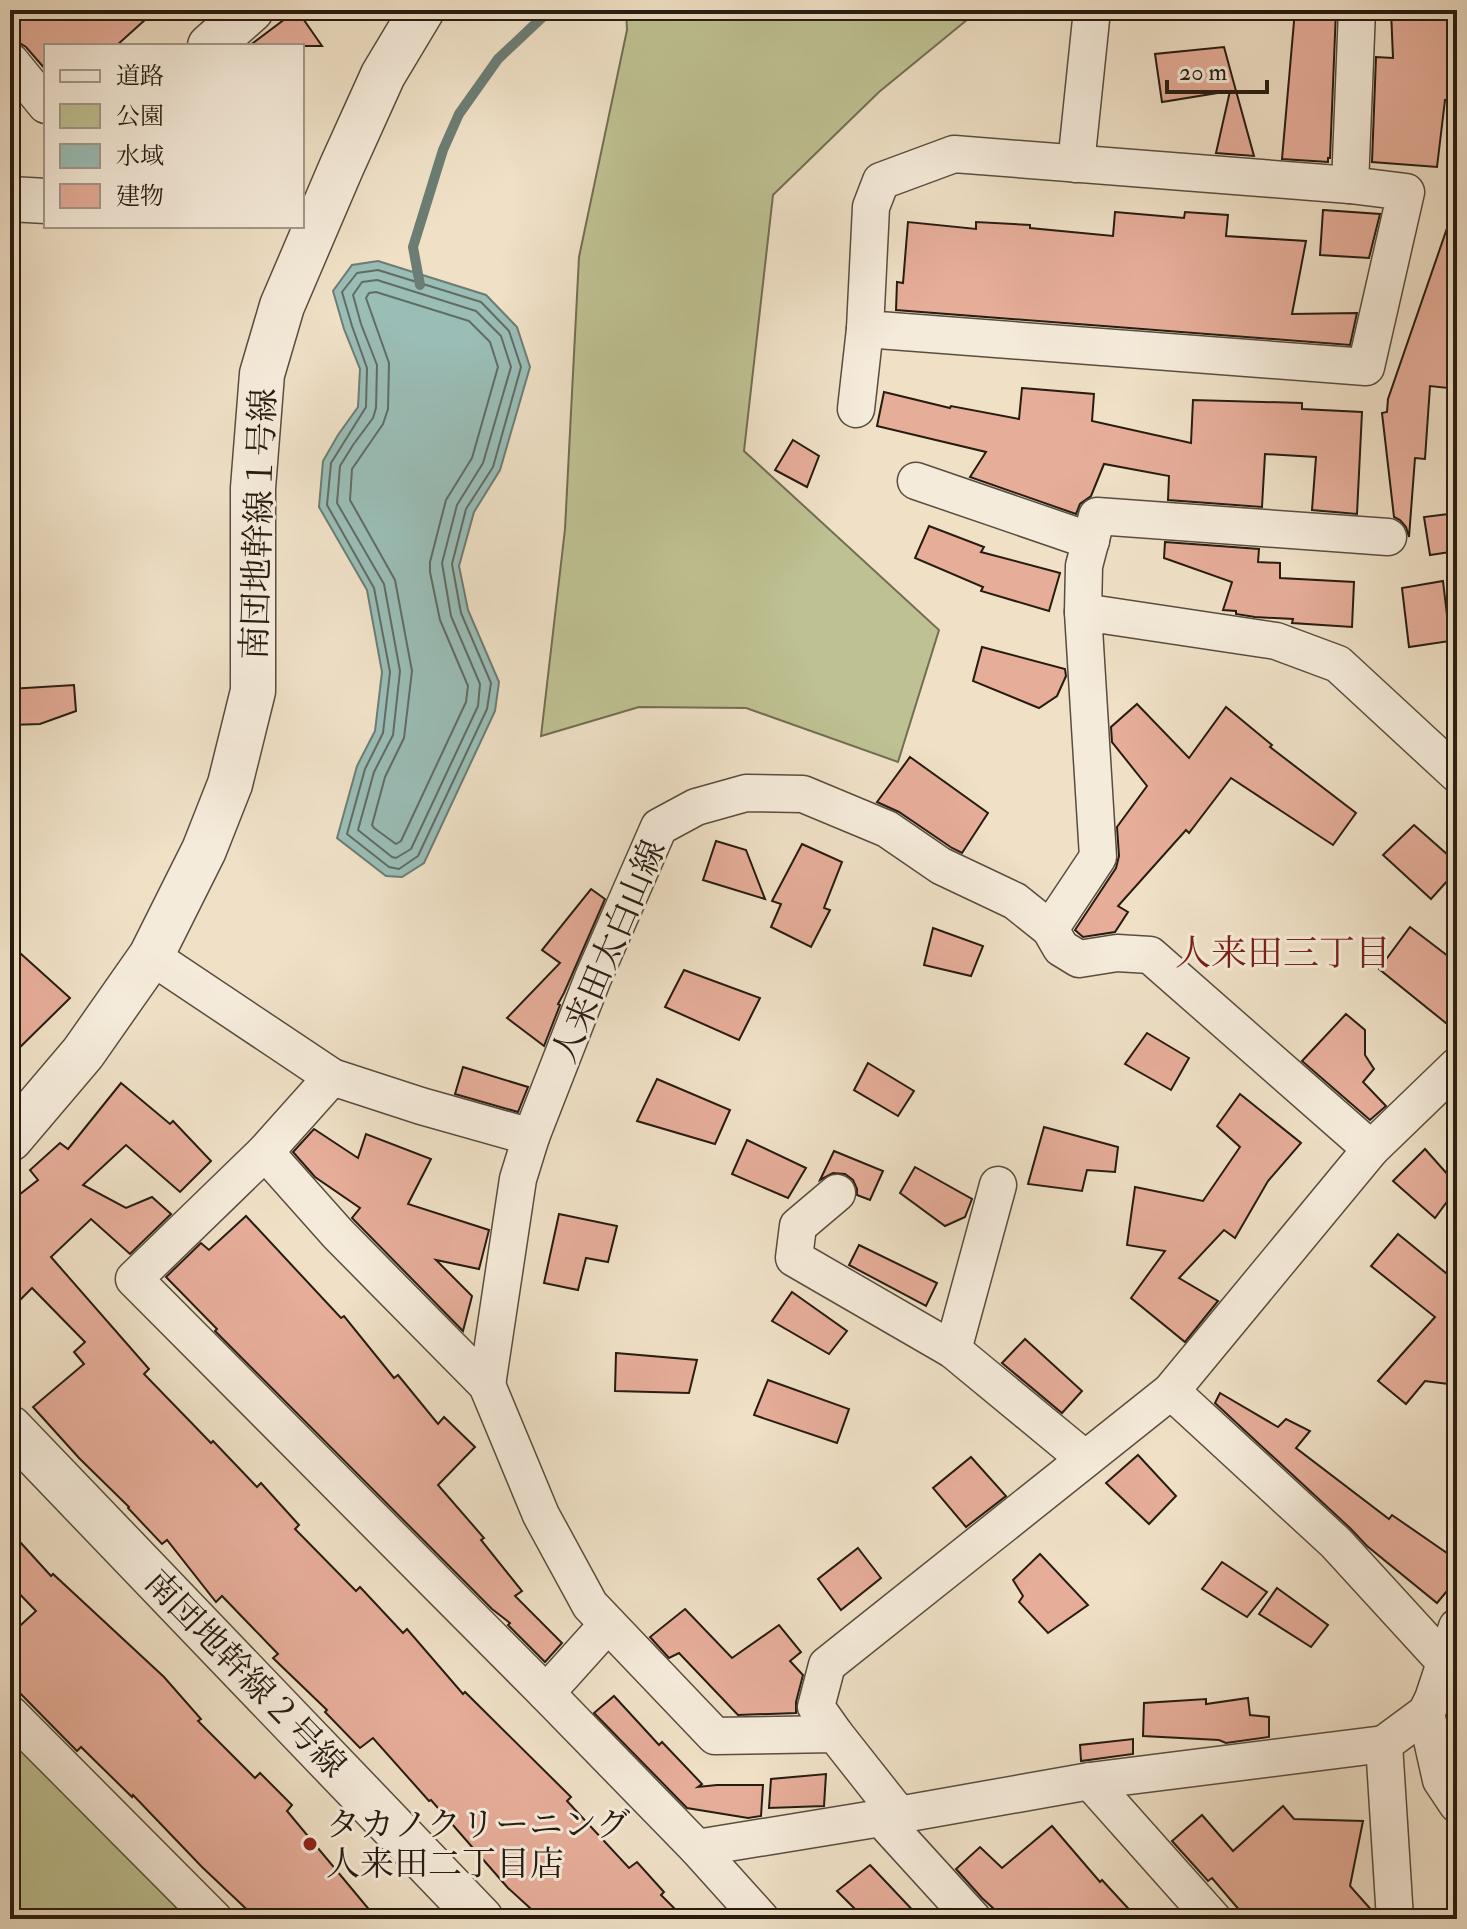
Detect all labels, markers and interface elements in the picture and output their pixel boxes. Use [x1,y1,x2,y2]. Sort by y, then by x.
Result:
legend [44,44,304,228]
scale bar [1167,44,1267,94]
text: 20 m [1179,57,1228,88]
text: 道路 [116,61,164,92]
text: 公園 [116,101,164,132]
text: 水域 [116,141,164,172]
text: 建物 [116,181,164,212]
street label: 南団地幹線１号線 [233,387,286,661]
street label: 人来田太白山線 [543,834,676,1070]
district label: 人来田三丁目 [1175,931,1391,976]
street label: 南団地幹線２号線 [135,1561,355,1787]
place label: タカノクリーニング 人来田二丁目店 [326,1804,630,1886]
marker: タカノクリーニング 人来田二丁目店 [301,1835,319,1853]

